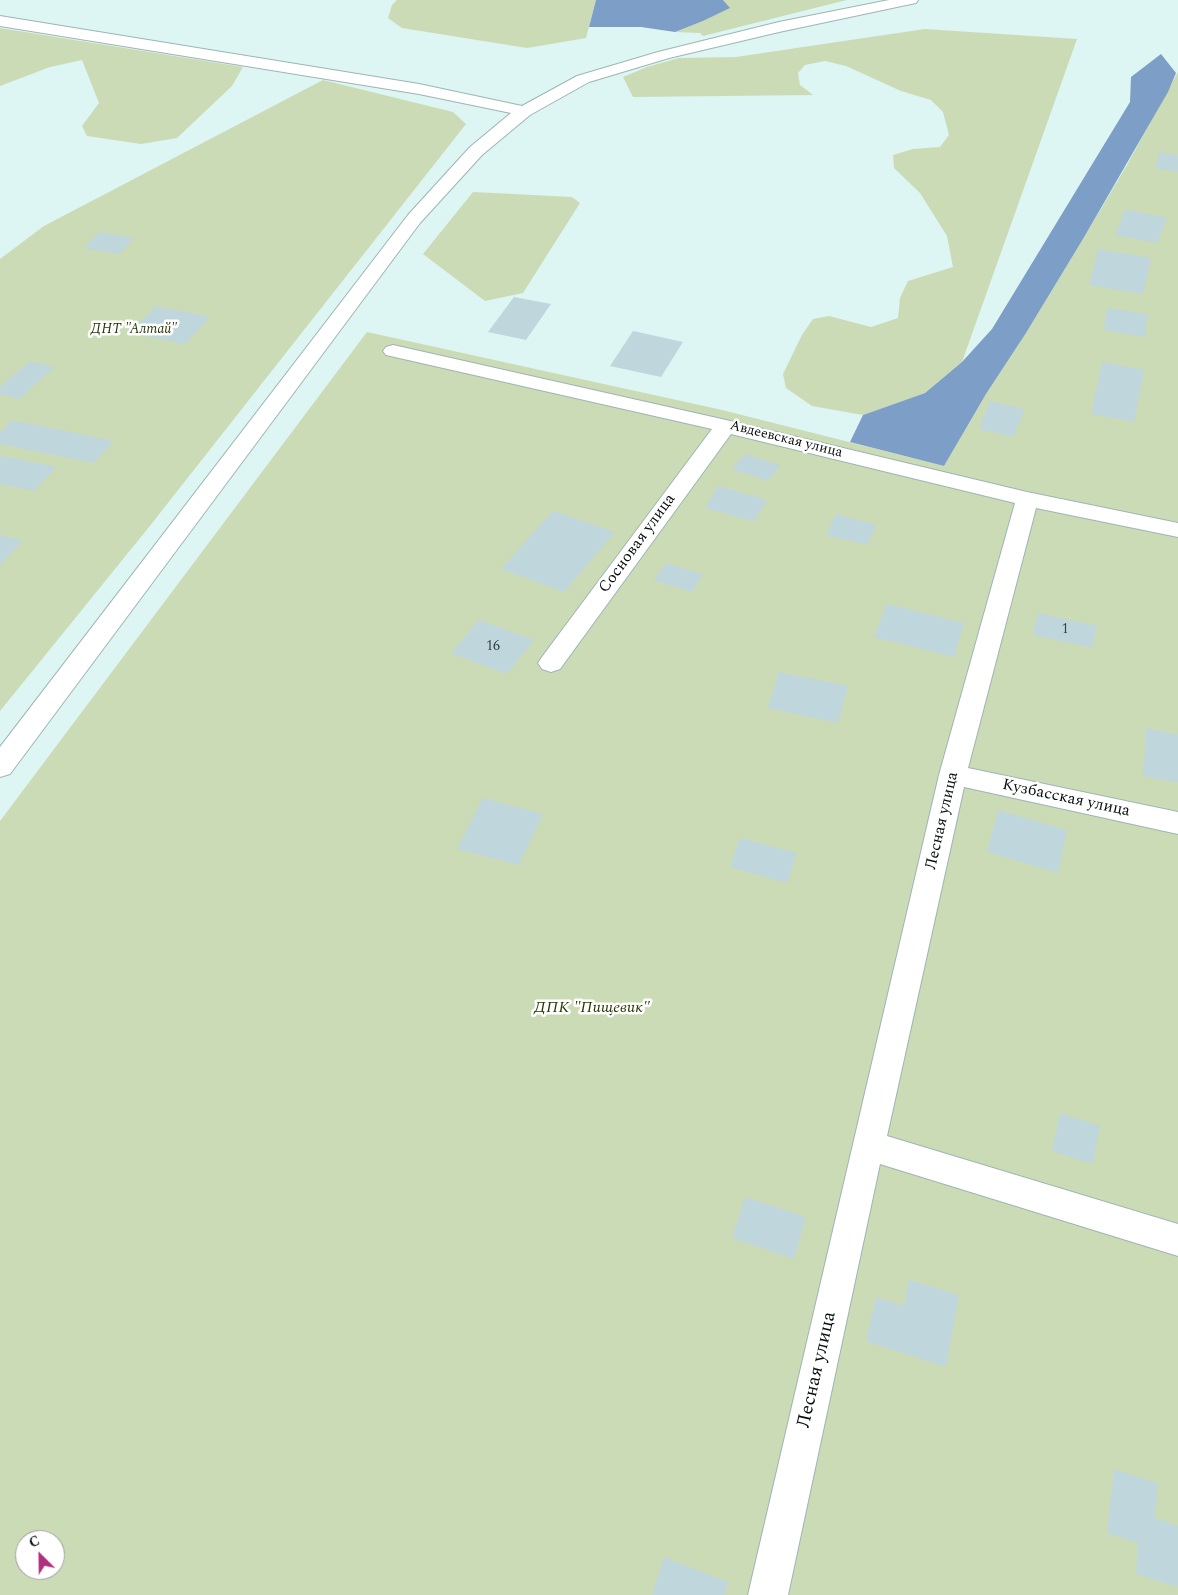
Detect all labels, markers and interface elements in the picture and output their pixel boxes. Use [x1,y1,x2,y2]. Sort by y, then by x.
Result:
park label: ДНТ "Алтай" [91,322,177,338]
street label: Авдеевская улица [728,418,844,462]
street label: Сосновая улица [596,491,680,597]
house number: 1 [1062,622,1068,638]
house number: 16 [486,639,500,655]
street label: Лесная улица [922,770,964,872]
street label: Кузбасская улица [1000,776,1132,822]
park label: ДПК "Пищевик" [534,999,650,1019]
street label: Лесная улица [794,1310,842,1430]
north arrow [15,1530,65,1580]
text: С [26,1530,43,1553]

